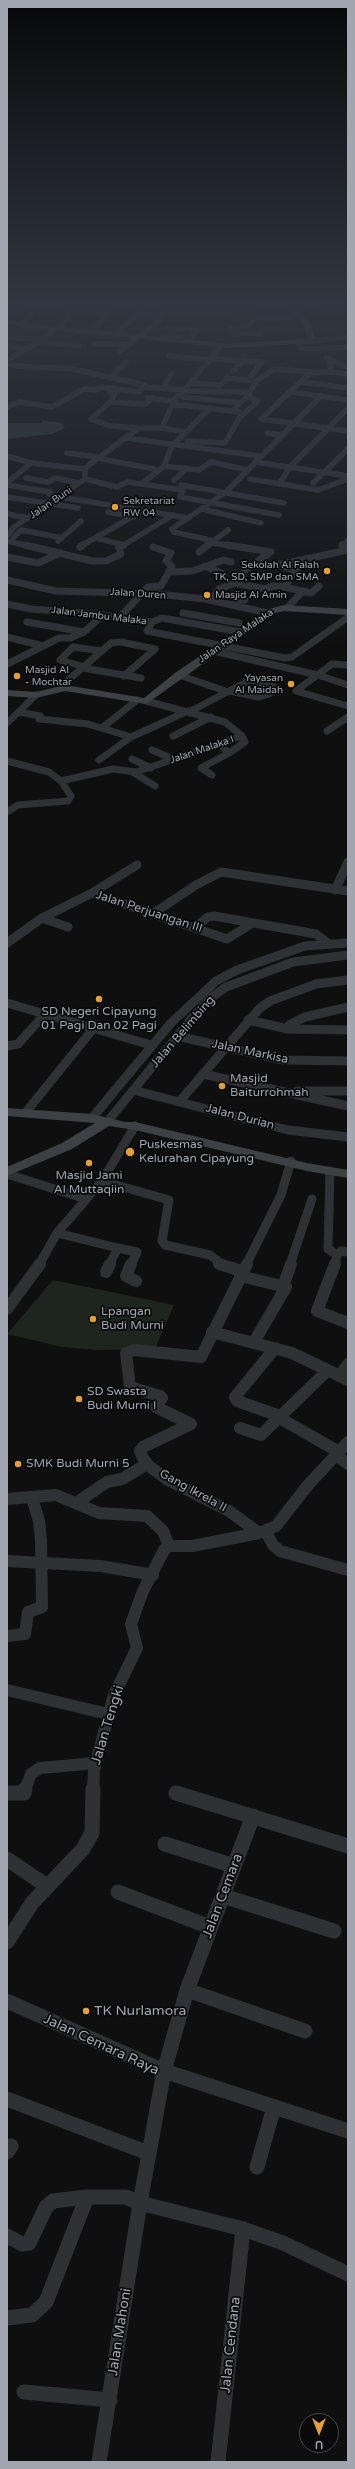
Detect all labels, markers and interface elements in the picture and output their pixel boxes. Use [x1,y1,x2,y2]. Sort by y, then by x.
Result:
street label: Jalan Buni [27,484,75,522]
place label: Sekretariat RW 04 [123,495,175,518]
marker: Sekretariat RW 04 [110,502,120,512]
place label: Sekolah Al Falah TK, SD, SMP dan SMA [213,559,319,582]
marker: Sekolah Al Falah TK, SD, SMP dan SMA [322,566,332,576]
street label: Jalan Duren [110,586,166,602]
place label: Masjid Al Amin [215,589,287,601]
marker: Masjid Al Amin [202,590,212,600]
street label: Jalan Jambu Malaka [51,604,147,628]
street label: Jalan Raya Malaka [196,607,276,665]
place label: Masjid Al - Mochtar [25,664,72,688]
marker: Masjid Al - Mochtar [12,671,22,681]
place label: Yayasan Al Maidah [235,672,283,696]
marker: Yayasan Al Maidah [286,679,296,689]
street label: Jalan Malaka I [168,733,236,767]
street label: Jalan Perjuangan III [94,888,204,936]
street label: Jalan Belimbing [148,993,218,1071]
marker: SD Negeri Cipayung 01 Pagi Dan 02 Pagi [94,994,104,1004]
place label: SD Negeri Cipayung 01 Pagi Dan 02 Pagi [41,1005,157,1033]
street label: Jalan Markisa [211,1037,289,1067]
place label: Masjid Baiturrohmah [230,1072,309,1100]
marker: Masjid Baiturrohmah [217,1081,227,1091]
street label: Jalan Durian [204,1101,276,1133]
place label: Puskesmas Kelurahan Cipayung [139,1138,254,1166]
marker: Puskesmas Kelurahan Cipayung [124,1146,136,1158]
marker: Masjid Jami Al Muttaqiin [84,1158,94,1168]
place label: Masjid Jami Al Muttaqiin [54,1169,124,1197]
place label: Lpangan Budi Murni [101,1305,164,1333]
marker: Lpangan Budi Murni [88,1314,98,1324]
place label: SD Swasta Budi Murni I [87,1385,156,1413]
marker: SD Swasta Budi Murni I [74,1394,84,1404]
place label: SMK Budi Murni 5 [26,1457,130,1471]
marker: SMK Budi Murni 5 [13,1459,23,1469]
street label: Gang Ikrela II [157,1467,229,1515]
street label: Jalan Tengki [88,1683,128,1767]
street label: Jalan Cemara [199,1851,247,1941]
place label: TK Nurlamora [94,2003,186,2019]
marker: TK Nurlamora [81,2006,91,2016]
street label: Jalan Cemara Raya [40,2011,162,2079]
street label: Jalan Mahoni [105,2287,135,2377]
street label: Jalan Cendana [218,2296,244,2394]
north arrow [299,2413,339,2453]
text: U [315,2438,323,2451]

